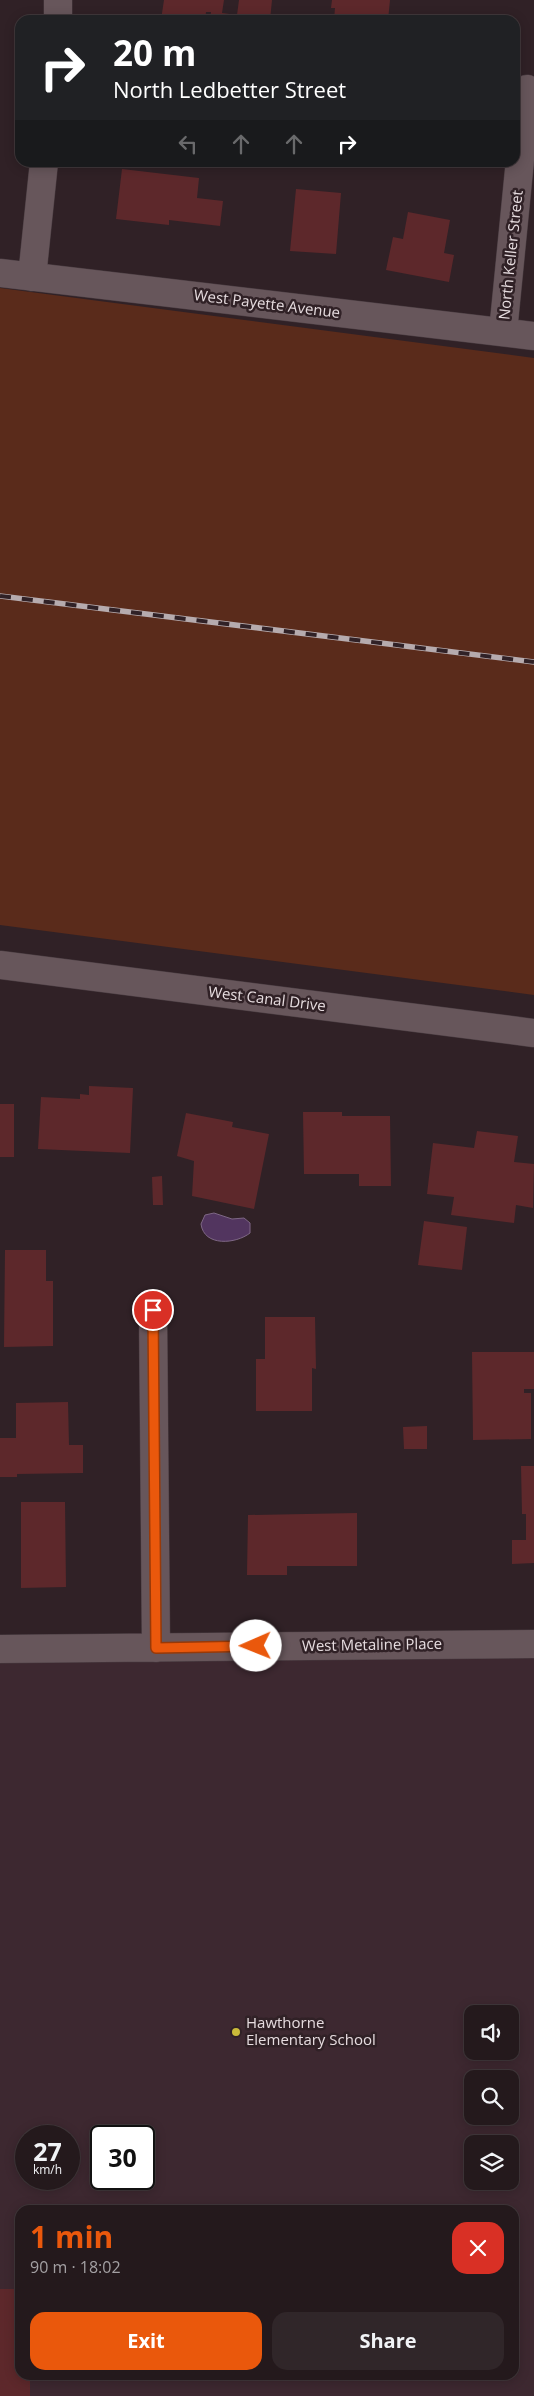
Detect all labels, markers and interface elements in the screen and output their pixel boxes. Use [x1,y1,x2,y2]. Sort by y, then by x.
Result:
text: 20 m [113,29,196,76]
icon: right [30,35,95,100]
text: North Ledbetter Street [113,74,346,104]
icon: left [174,130,202,158]
icon: ahead [227,130,255,158]
icon: ahead [280,130,308,158]
icon: right [333,130,361,158]
street label: North Keller Street [493,189,527,321]
street label: West Payette Avenue [193,284,341,322]
street label: West Canal Drive [207,981,327,1015]
pin [132,1289,174,1331]
icon: arrive [139,1296,167,1324]
position arrow [229,1619,281,1671]
street label: West Metaline Place [302,1633,442,1655]
map controls [464,2005,519,2190]
button: sound [464,2005,519,2060]
place label: Hawthorne Elementary School [246,2012,376,2049]
marker: Hawthorne Elementary School [230,2026,242,2038]
button: search [464,2070,519,2125]
speed limit sign: 30 [90,2125,155,2190]
text: 27 [33,2134,62,2168]
button: layers [464,2135,519,2190]
text: km/h [33,2161,62,2178]
text: 1 min [30,2216,113,2257]
button: close [452,2222,504,2274]
text: 90 m · 18:02 [30,2256,121,2278]
button: Exit [30,2312,262,2370]
button: Share [272,2312,504,2370]

